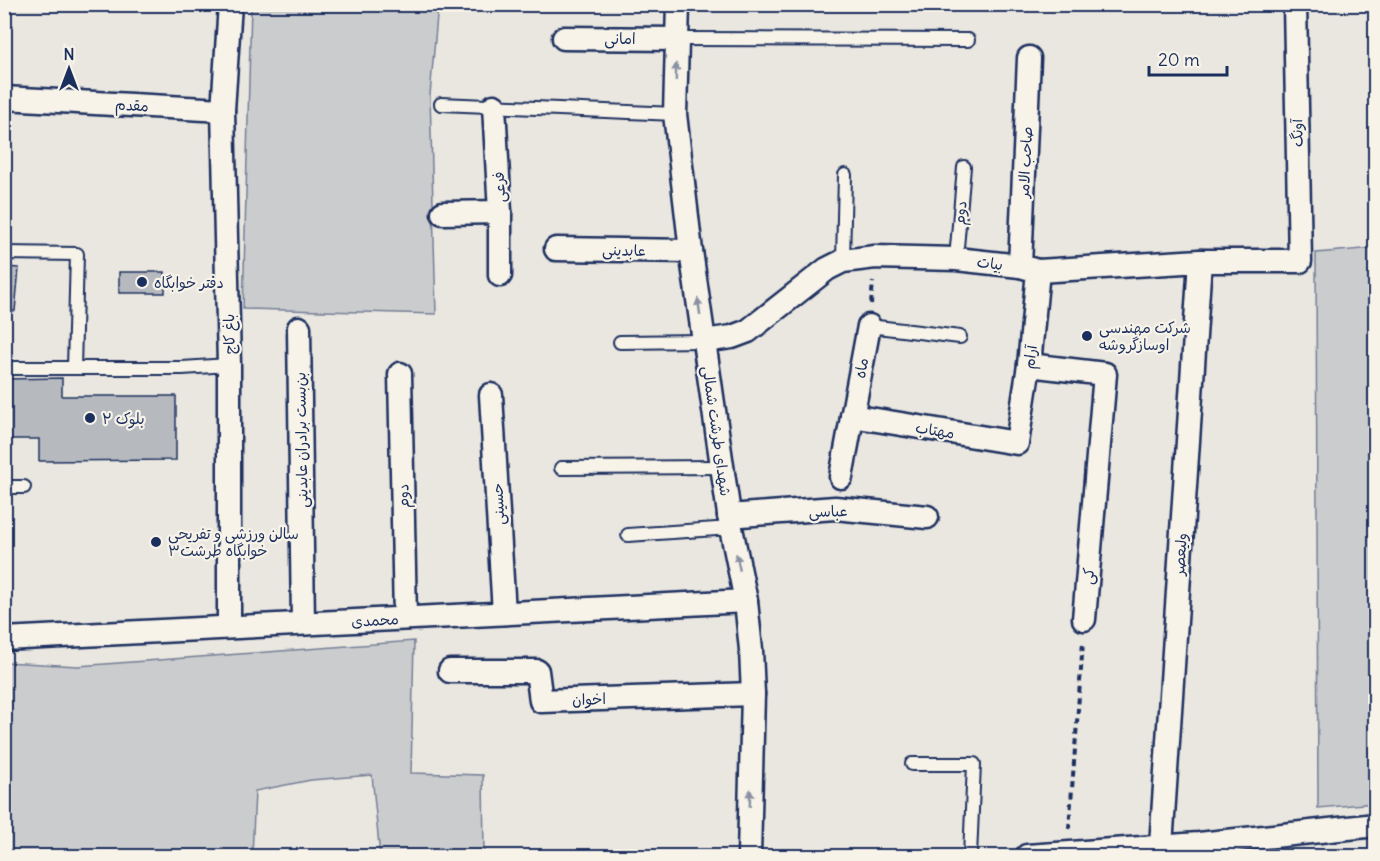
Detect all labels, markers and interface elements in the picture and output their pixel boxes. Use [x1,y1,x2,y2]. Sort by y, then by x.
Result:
street label: امانی [604,29,636,49]
north arrow [39,39,99,99]
scale bar [1149,39,1227,77]
text: N [63,44,75,64]
text: 20 m [1158,48,1200,71]
one-way arrow [671,62,681,81]
street label: مقدم [115,95,149,117]
street label: آونگ [1287,117,1307,147]
street label: صاحب الامر [1014,126,1036,200]
street label: فرعی [489,171,510,203]
street label: دوم [949,200,974,226]
street label: عابدینی [602,240,646,261]
street label: بیات [976,252,1004,274]
place label: دفتر خوابگاه [154,273,224,292]
marker: دفتر خوابگاه [135,275,149,289]
one-way arrow [695,298,704,317]
street label: باغ کاج [219,313,240,355]
place label: شرکت مهندسی ا‌وسازگروشه [1099,318,1191,355]
marker: شرکت مهندسی ا‌وسازگروشه [1080,329,1094,343]
street label: آرام [1019,343,1043,370]
street label: ماه [850,356,872,380]
street label: شهدای طرشت شمالی [697,365,736,497]
street label: بن‌بست برادران عابدینی [290,372,313,508]
place label: بلوک ۲ [102,409,145,429]
marker: بلوک ۲ [83,411,97,425]
street label: مهتاب [914,418,956,442]
street label: حسینی [487,482,510,526]
street label: دوم [393,484,416,508]
street label: عباسی [808,501,848,522]
place label: سالن ورزشی و تفریحی خوابگاه طرشت۳ [168,524,299,560]
street label: ولیعصر [1169,532,1191,578]
marker: سالن ورزشی و تفریحی خوابگاه طرشت۳ [149,535,163,549]
one-way arrow [733,552,742,571]
street label: کی [1078,567,1099,585]
street label: محمدی [351,609,399,631]
street label: اخوان [572,689,606,709]
one-way arrow [746,789,755,808]

